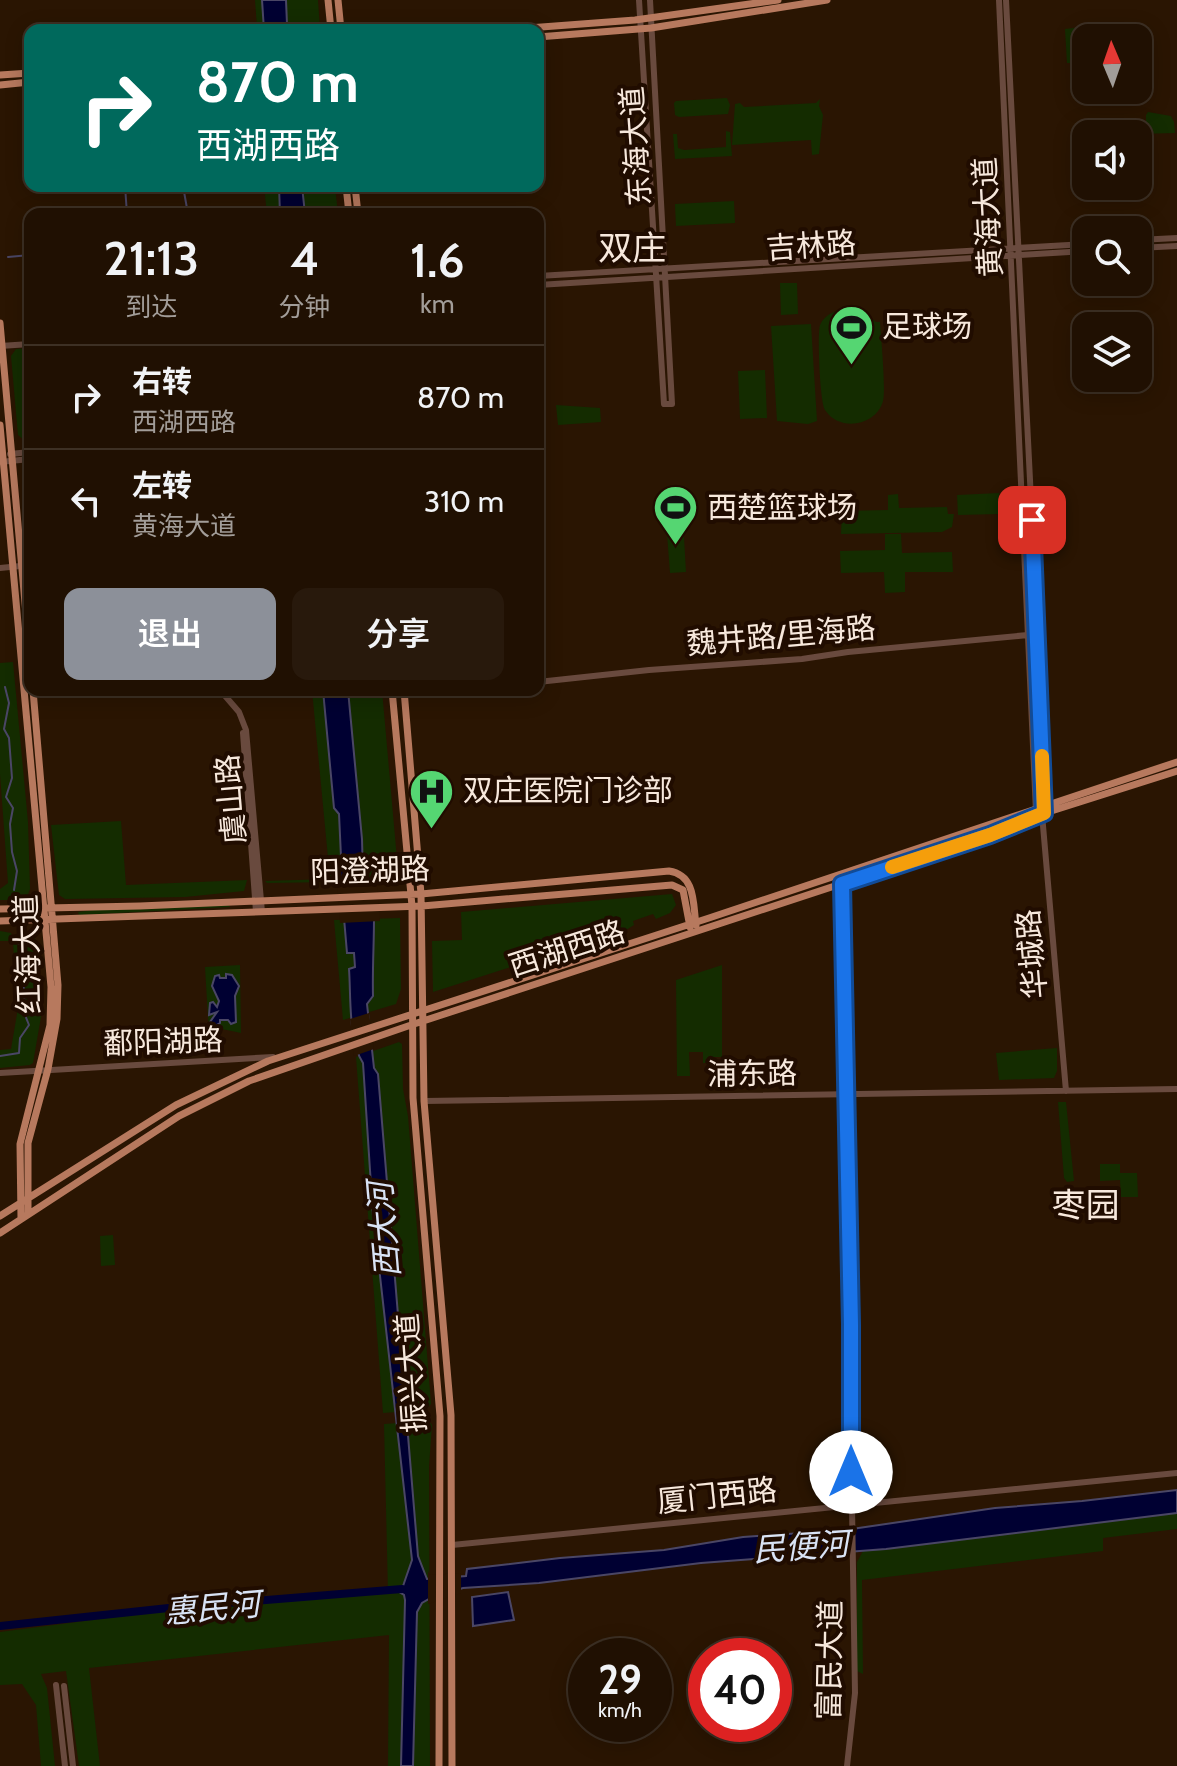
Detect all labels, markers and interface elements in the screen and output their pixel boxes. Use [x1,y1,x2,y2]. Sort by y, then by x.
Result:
north arrow [1072,24,1152,104]
map controls [1072,24,1152,392]
text: 870 m [196,48,359,116]
icon: right [64,56,168,160]
street label: 东海大道 [613,85,658,207]
button: sound [1072,120,1152,200]
text: 西湖西路 [196,123,340,167]
street label: 黄海大道 [966,156,1009,278]
button: search [1072,216,1152,296]
street label: 吉林路 [765,224,857,267]
district label: 双庄 [598,227,666,269]
text: 21:13 [103,229,199,287]
text: 4 [290,229,319,287]
text: 1.6 [410,231,464,289]
text: km [420,288,454,320]
text: 到达 [125,291,177,323]
text: 分钟 [279,291,331,323]
sports icon: 足球场 [827,303,875,366]
place label: 足球场 [882,308,972,345]
button: layers [1072,312,1152,392]
text: 右转 [132,363,192,400]
icon: right [64,375,108,419]
text: 870 m [417,379,504,416]
text: 西湖西路 [132,406,236,438]
text: 左转 [132,467,192,504]
icon: left [64,479,108,523]
text: 310 m [424,483,504,520]
sports icon: 西楚篮球场 [652,484,700,547]
pin [998,486,1066,554]
place label: 西楚篮球场 [707,489,857,526]
icon: arrive [1010,498,1054,542]
text: 黄海大道 [132,510,236,542]
button: 退出 [64,588,276,680]
button: 分享 [292,588,504,680]
street label: 魏井路/里海路 [685,609,877,662]
street label: 虞山路 [208,753,253,845]
hospital icon: 双庄医院门诊部 [408,767,456,830]
place label: 双庄医院门诊部 [463,772,673,809]
street label: 阳澄湖路 [309,850,431,891]
street label: 红海大道 [7,893,48,1015]
street label: 华城路 [1009,908,1054,1000]
street label: 西湖西路 [504,912,630,985]
street label: 鄱阳湖路 [102,1021,224,1062]
street label: 浦东路 [707,1054,797,1093]
water label: 西大河 [359,1175,407,1280]
district label: 枣园 [1052,1184,1120,1226]
street label: 振兴大道 [388,1312,433,1434]
position arrow [809,1430,893,1514]
street label: 厦门西路 [655,1471,779,1520]
water label: 民便河 [752,1523,856,1569]
water label: 惠民河 [162,1583,267,1631]
street label: 富民大道 [810,1600,849,1720]
speed limit sign: 40 [688,1638,792,1742]
text: 29 [598,1655,642,1704]
text: km/h [598,1698,642,1722]

